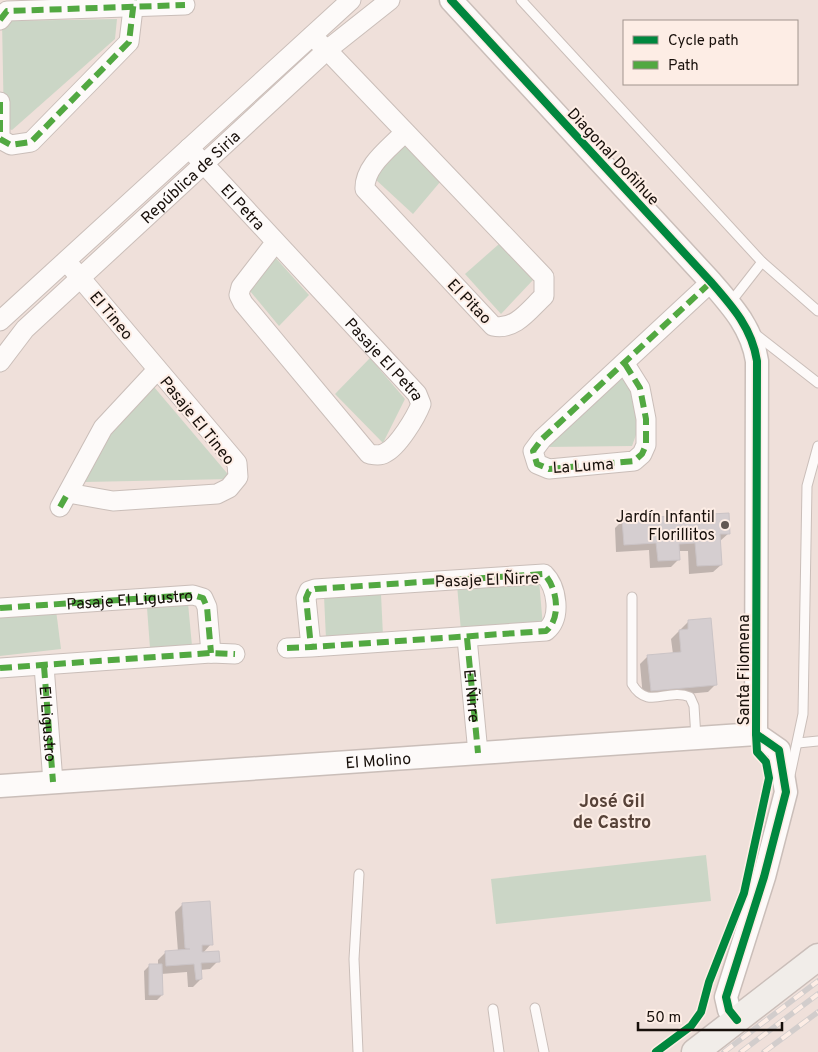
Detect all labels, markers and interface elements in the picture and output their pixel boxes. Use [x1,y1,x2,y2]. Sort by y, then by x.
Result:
legend [623,20,798,85]
text: Cycle path [668,32,739,51]
text: Path [668,57,699,76]
street label: Diagonal Doñihue [562,104,663,210]
street label: República de Siria [137,127,245,229]
street label: El Petra [216,181,268,235]
street label: El Pitao [442,276,495,329]
street label: El Tineo [84,288,137,345]
street label: Pasaje El Petra [340,315,427,404]
street label: Pasaje El Tineo [155,373,238,470]
street label: La Luma [552,455,614,479]
place label: Jardín Infantil Florillitos [616,508,715,546]
marker: Jardín Infantil Florillitos [719,519,731,531]
street label: Pasaje El Ñirre [434,566,540,593]
street label: Pasaje El Ligustro [66,587,194,616]
street label: Santa Filomena [735,614,755,726]
street label: El Ñirre [458,668,484,724]
street label: El Ligustro [34,685,59,763]
street label: El Molino [345,750,412,774]
district label: José Gil de Castro [573,791,651,835]
scale bar [638,1000,782,1032]
text: 50 m [646,1009,681,1028]

